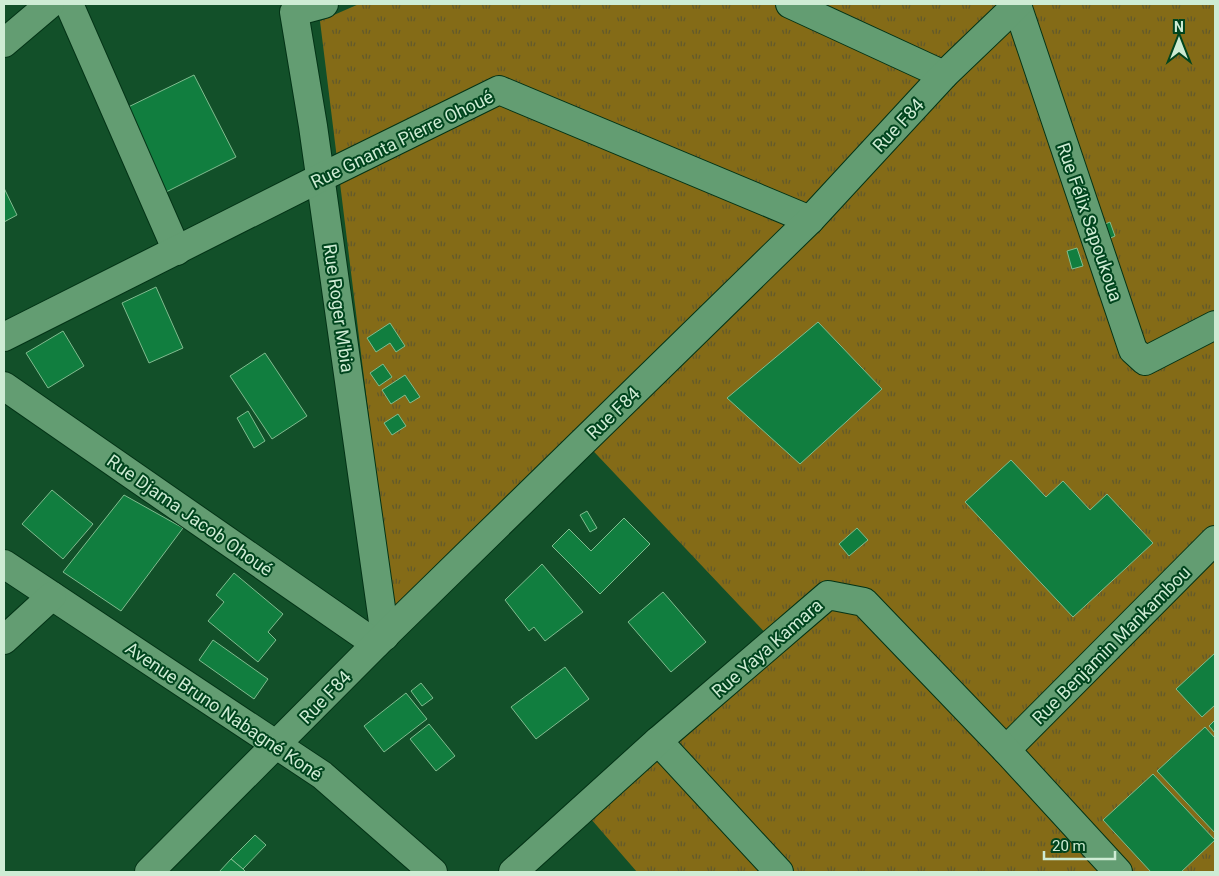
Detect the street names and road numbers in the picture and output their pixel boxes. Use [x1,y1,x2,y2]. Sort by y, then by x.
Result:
street label: Rue Gnanta Pierre Ohoué [307,86,497,192]
street label: Rue F84 [868,94,928,156]
street label: Rue Félix Sapoukoua [1053,140,1127,304]
street label: Rue Roger M'bia [320,242,358,374]
street label: Rue F84 [582,383,644,443]
street label: Rue Djama Jacob Ohoué [103,450,277,580]
street label: Rue Benjamin Mankambou [1028,562,1194,728]
street label: Rue Yaya Kamara [707,594,827,702]
street label: Avenue Bruno Nabagné Koné [122,637,326,785]
street label: Rue F84 [295,666,355,728]

